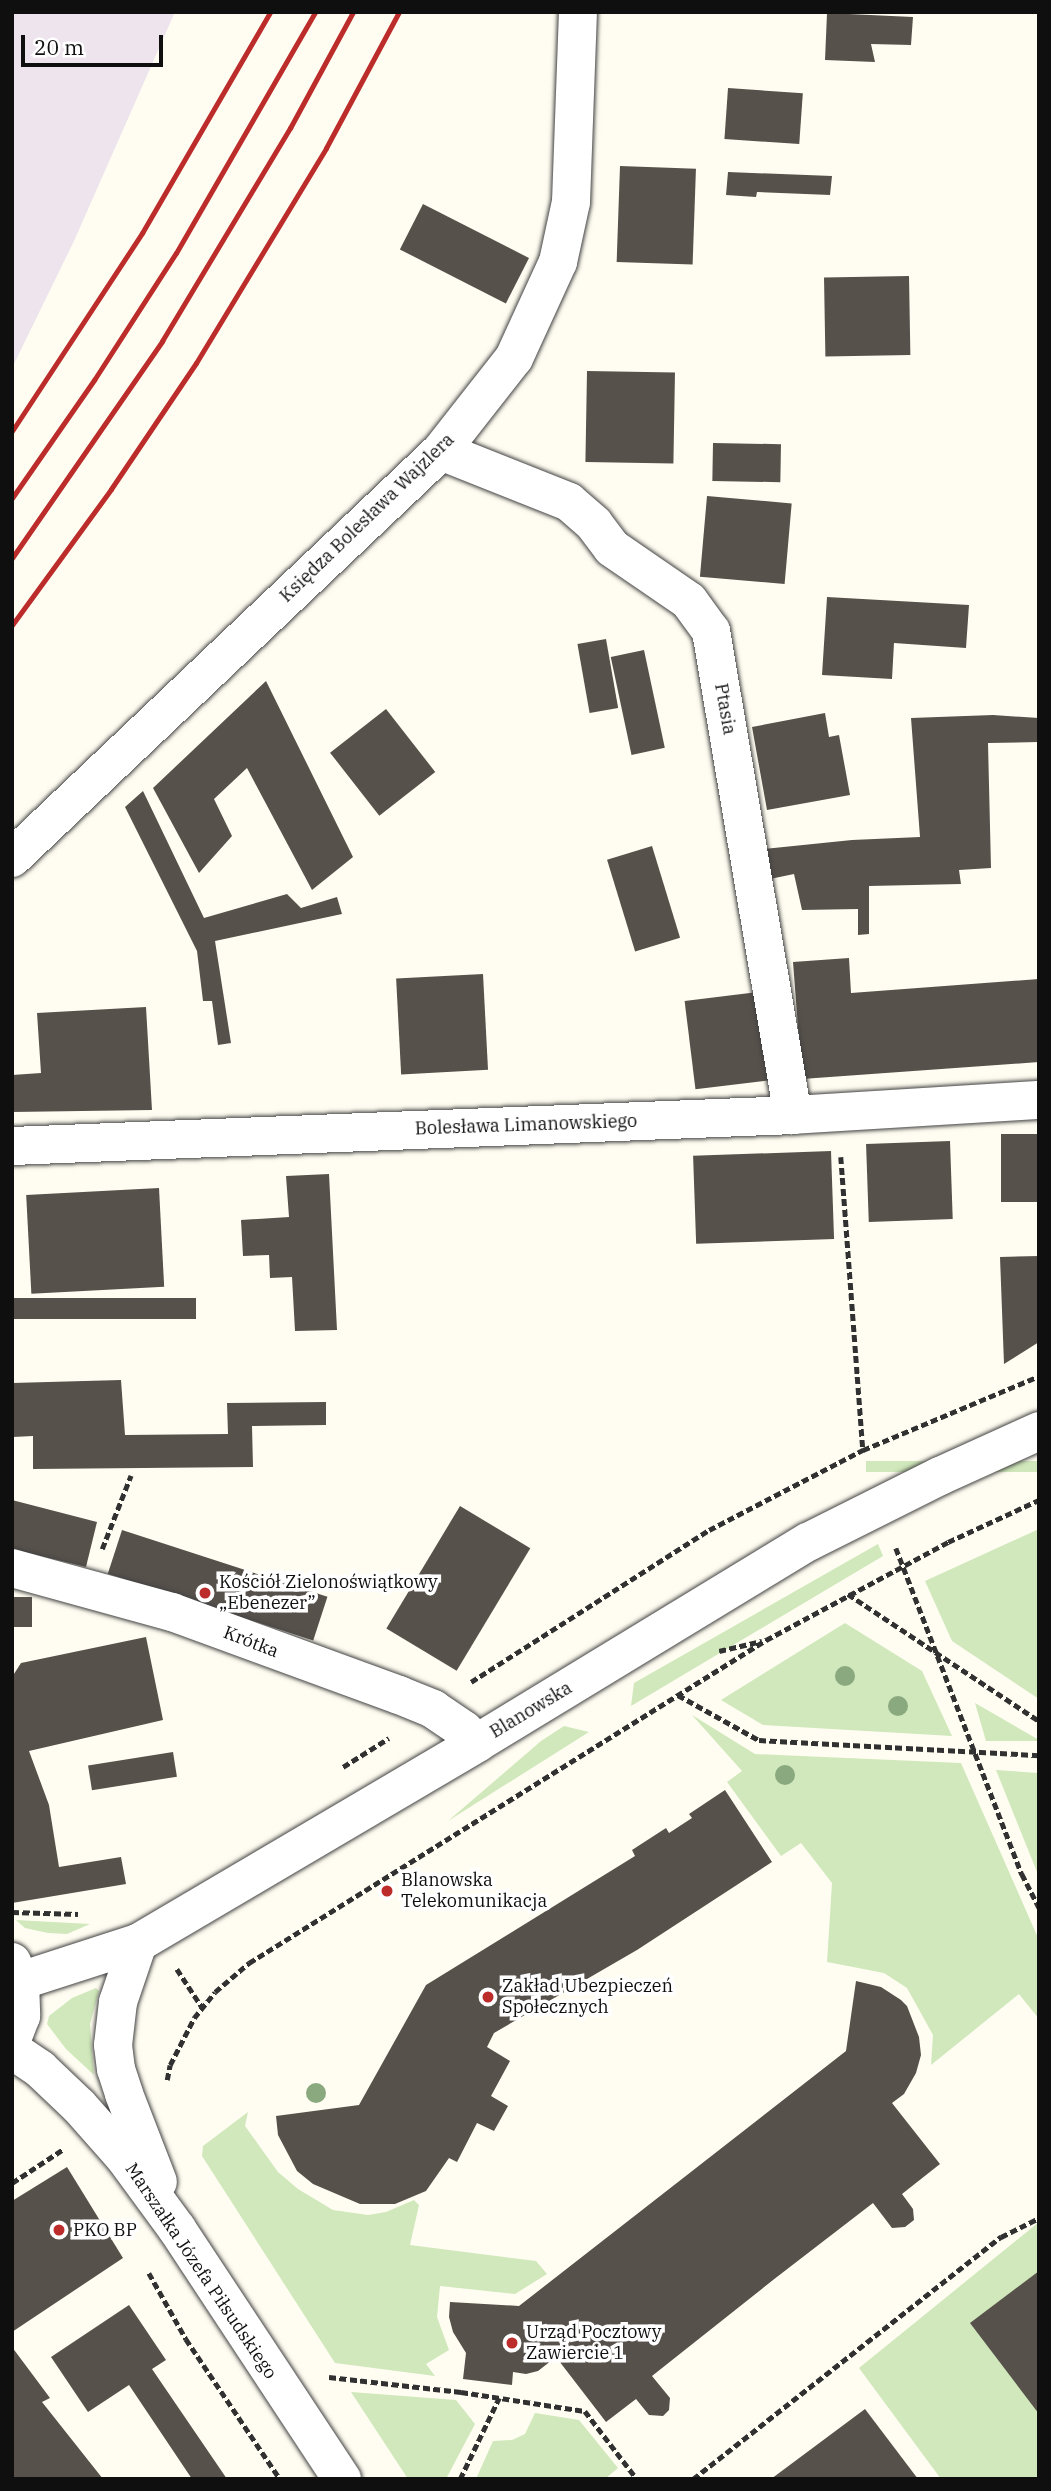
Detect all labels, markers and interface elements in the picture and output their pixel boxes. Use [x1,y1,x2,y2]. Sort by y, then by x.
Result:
scale bar [24,21,166,65]
text: 20 m [34,33,84,61]
street label: Księdza Bolesława Wajzlera [275,429,459,607]
street label: Ptasia [710,682,740,736]
street label: Bolesława Limanowskiego [414,1110,638,1140]
place label: Kościół Zielonoświątkowy „Ebenezer” [219,1572,438,1614]
marker: Kościół Zielonoświątkowy „Ebenezer” [197,1585,213,1601]
street label: Krótka [220,1622,282,1662]
street label: Blanowska [486,1677,576,1743]
place label: Blanowska Telekomunikacja [401,1870,547,1912]
marker: Blanowska Telekomunikacja [379,1883,395,1899]
place label: Zakład Ubezpieczeń Społecznych [502,1976,673,2018]
marker: Zakład Ubezpieczeń Społecznych [480,1989,496,2005]
street label: Marszałka Józefa Piłsudskiego [121,2159,281,2383]
place label: PKO BP [73,2219,137,2241]
marker: PKO BP [51,2222,67,2238]
place label: Urząd Pocztowy Zawiercie 1 [526,2322,661,2364]
marker: Urząd Pocztowy Zawiercie 1 [504,2335,520,2351]

